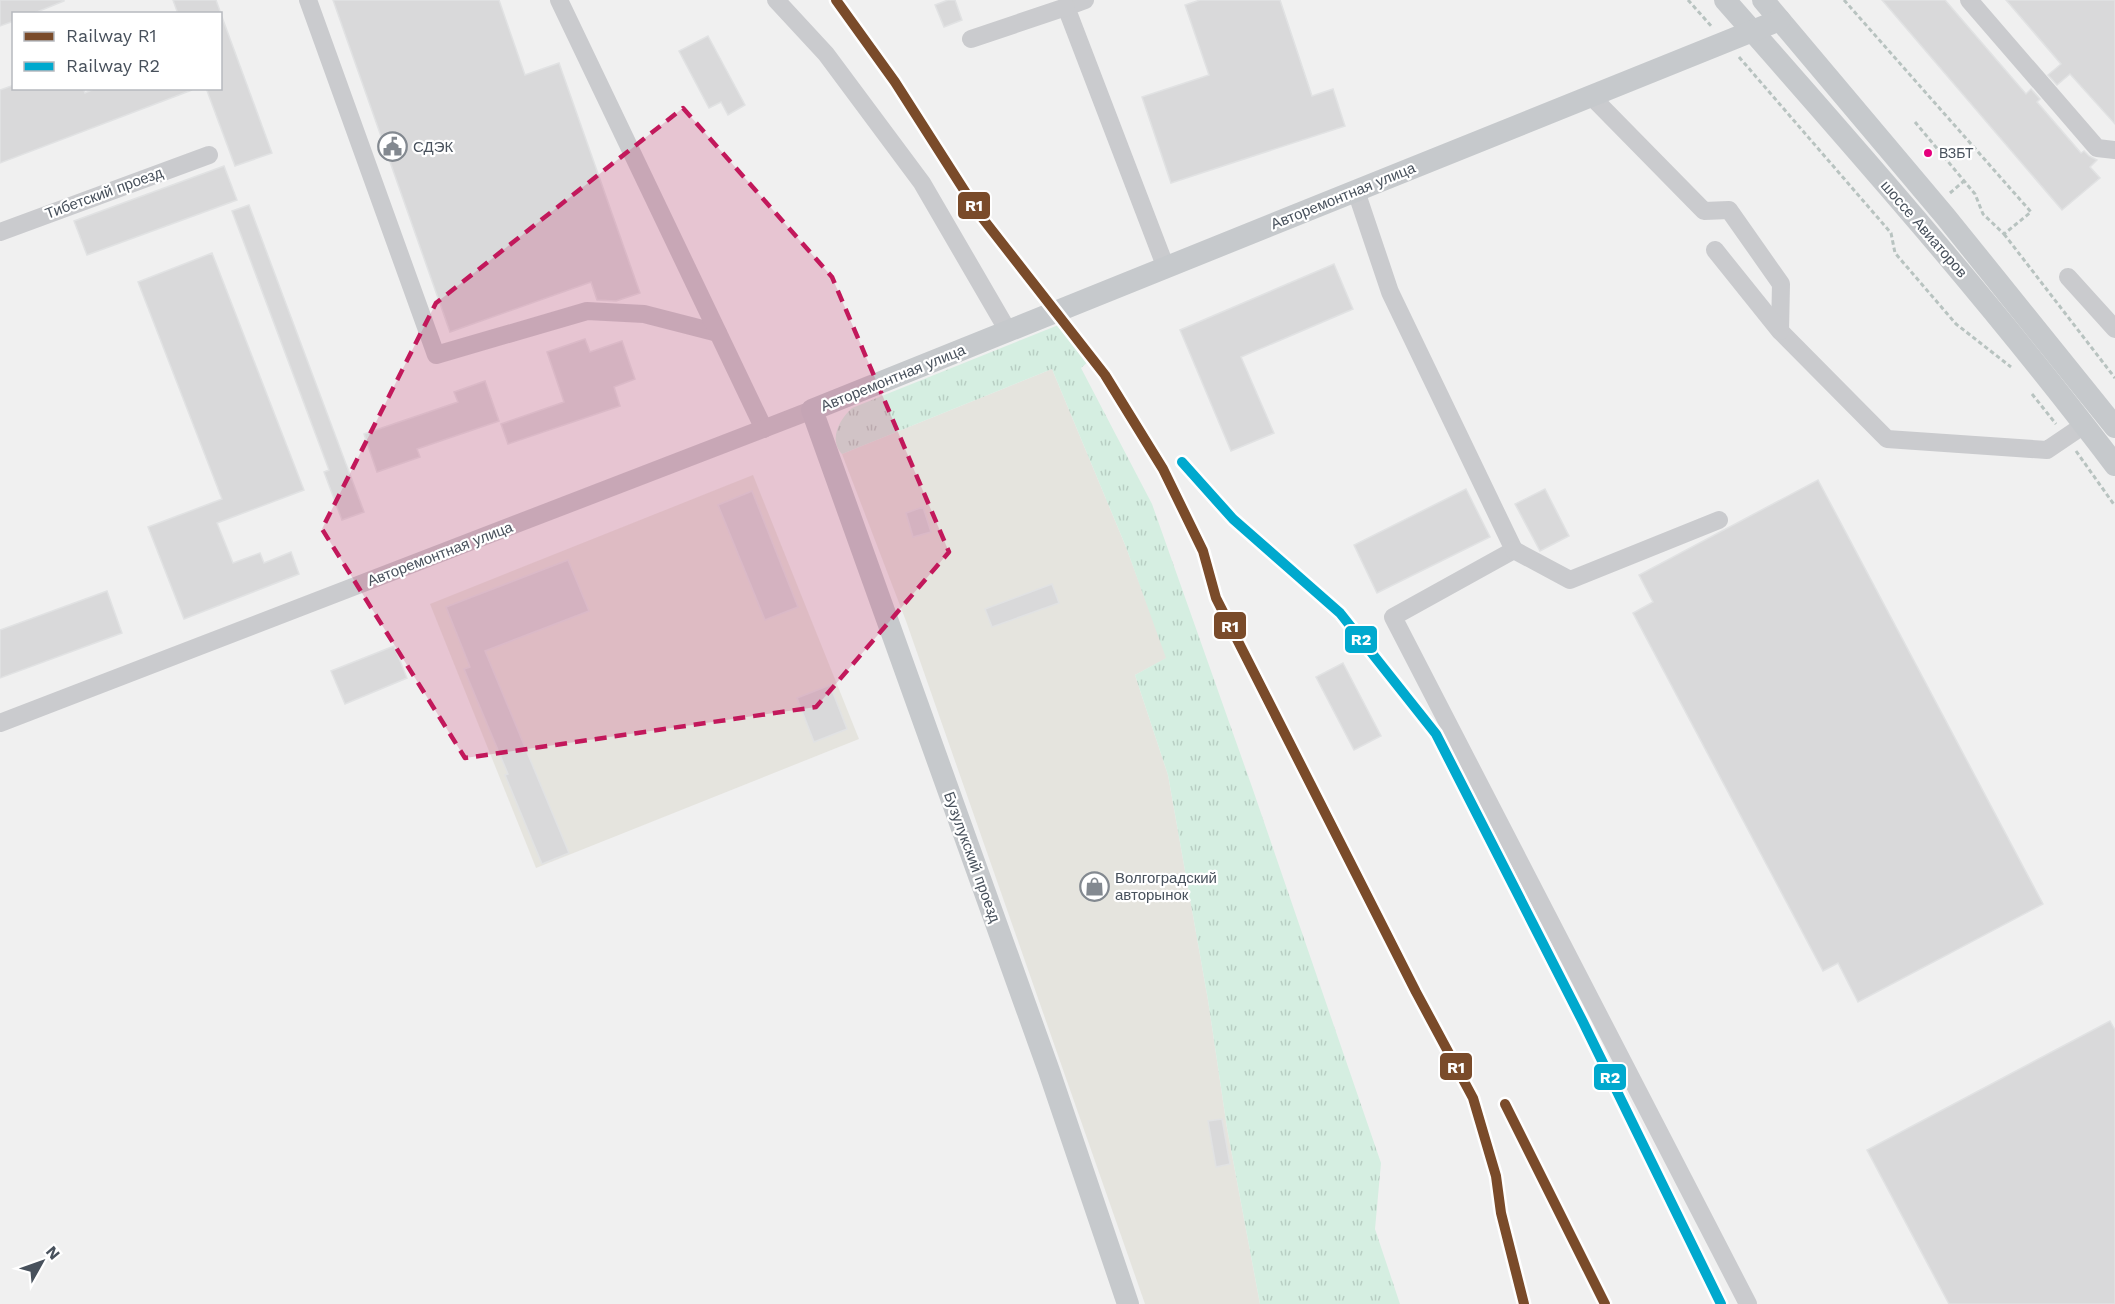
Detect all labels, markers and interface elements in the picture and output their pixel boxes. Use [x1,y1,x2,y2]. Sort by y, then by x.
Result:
legend [12,12,222,90]
text: Railway R1 [66,25,157,46]
text: Railway R2 [66,55,160,76]
public building icon: СДЭК [376,131,408,163]
place label: СДЭК [413,138,453,156]
place label: ВЗБТ [1939,145,1974,161]
marker: ВЗБТ [1922,147,1934,159]
street label: Авторемонтная улица [1268,159,1419,233]
street label: Тибетский проезд [43,163,166,223]
street label: шоссе Авиаторов [1877,177,1971,281]
line badge: R1 [957,191,991,220]
text: R1 [965,196,983,215]
street label: Авторемонтная улица [818,341,969,415]
street label: Авторемонтная улица [365,518,516,590]
line badge: R1 [1213,611,1247,640]
text: R1 [1221,617,1239,636]
line badge: R2 [1344,625,1378,654]
text: R2 [1351,630,1371,649]
street label: Бузулукский проезд [940,789,1004,925]
place label: Волгоградский авторынок [1115,869,1217,904]
shop icon: Волгоградский авторынок [1078,871,1110,903]
line badge: R1 [1439,1052,1473,1081]
text: R1 [1447,1058,1465,1077]
line badge: R2 [1593,1063,1627,1091]
text: R2 [1600,1068,1620,1087]
north arrow [12,1232,72,1292]
text: N [42,1242,64,1263]

